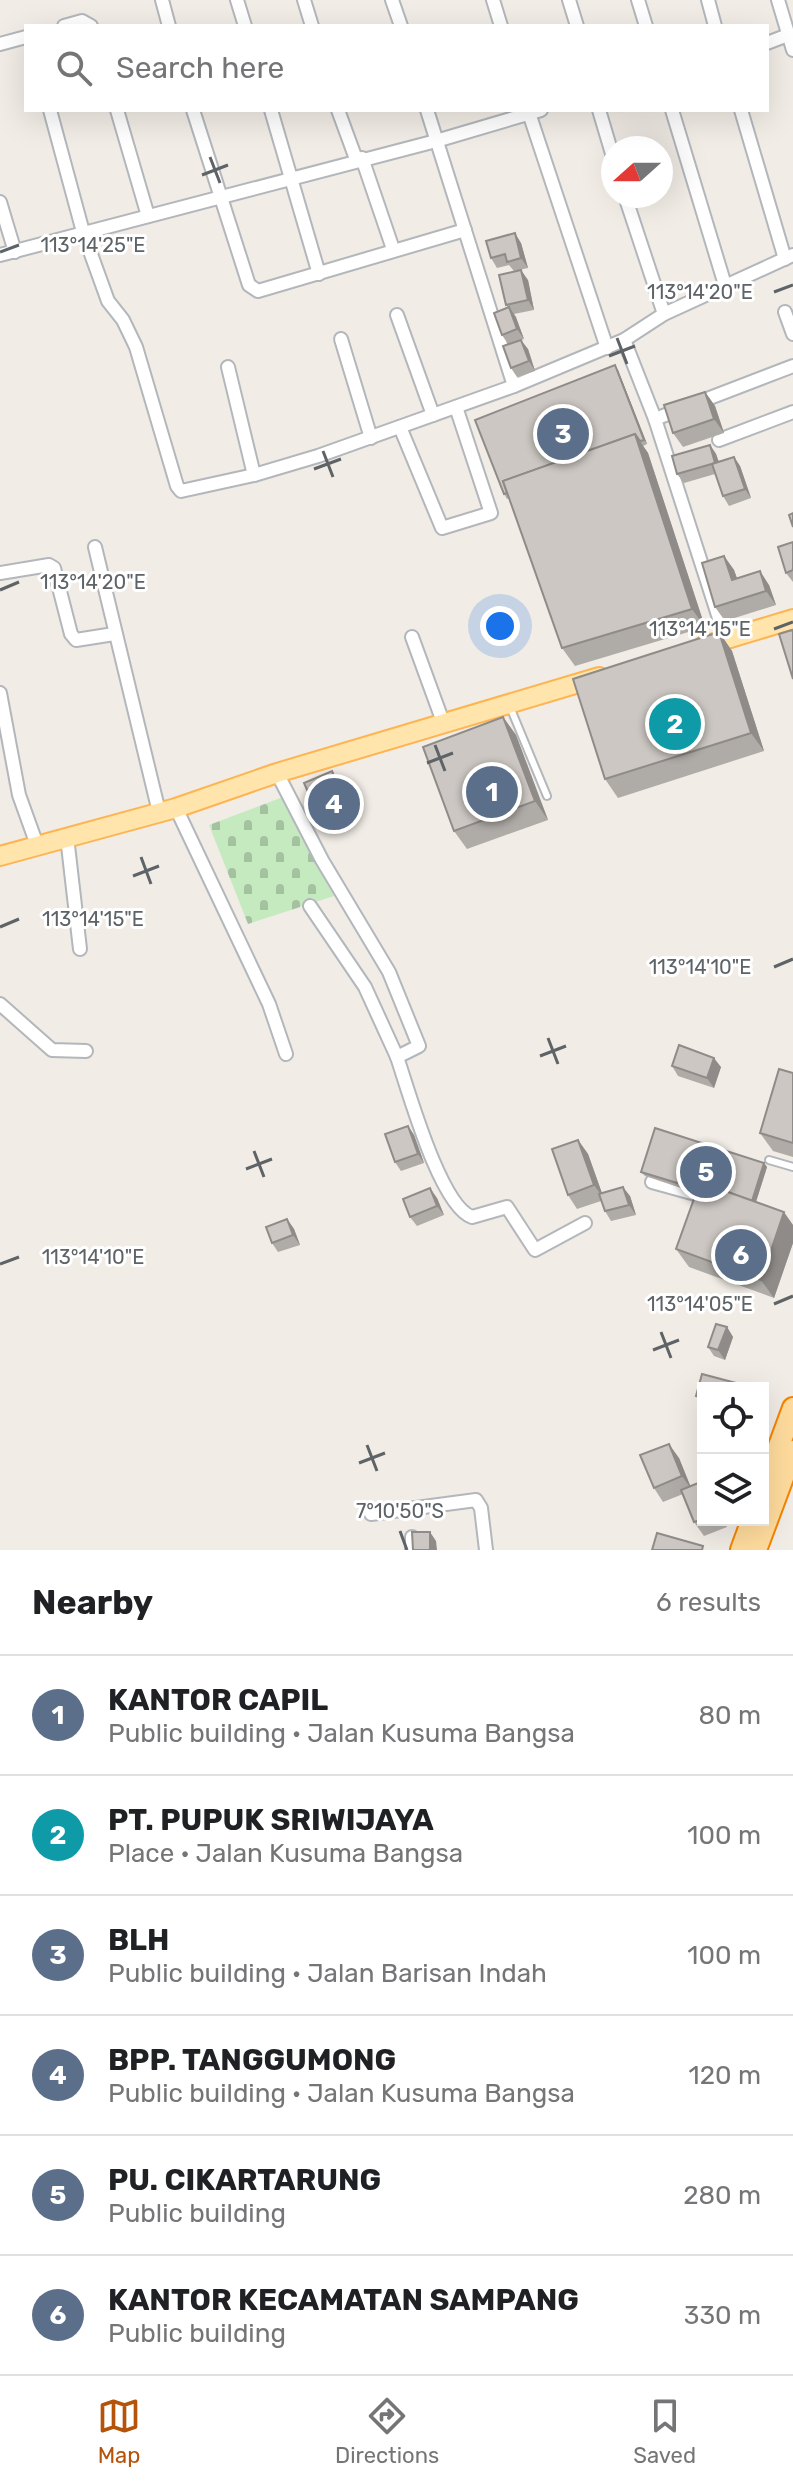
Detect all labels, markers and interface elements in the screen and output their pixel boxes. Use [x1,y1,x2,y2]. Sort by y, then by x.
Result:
search box [24,24,769,112]
icon: search [52,46,96,90]
text: Search here [116,50,284,86]
north arrow [601,136,673,208]
text: 113°14'25"E [40,233,146,257]
text: 113°14'20"E [647,280,753,304]
pin: 3 [537,404,589,464]
text: 113°14'20"E [40,570,146,594]
your location [480,606,520,646]
text: 113°14'15"E [649,617,751,641]
pin: 2 [649,694,701,754]
pin: 1 [466,762,518,822]
pin: 4 [308,774,360,834]
text: 113°14'15"E [42,907,144,931]
text: 113°14'10"E [649,955,751,979]
pin: 5 [680,1142,732,1202]
pin: 6 [715,1225,767,1285]
text: 113°14'10"E [42,1245,144,1269]
text: 113°14'05"E [647,1292,753,1316]
map controls [697,1382,769,1526]
button: locate [697,1382,769,1454]
button: layers [697,1454,769,1526]
text: 7°10'50"S [356,1499,444,1523]
text: Nearby [32,1582,153,1623]
text: 6 results [656,1587,761,1618]
text: KANTOR CAPIL [108,1682,328,1718]
text: 1 [52,1700,64,1731]
text: 80 m [698,1700,761,1731]
text: Public building · Jalan Kusuma Bangsa [108,1718,575,1749]
text: PT. PUPUK SRIWIJAYA [108,1802,434,1838]
text: 2 [50,1820,66,1851]
text: 100 m [687,1820,761,1851]
text: Place · Jalan Kusuma Bangsa [108,1838,463,1869]
text: BLH [108,1922,169,1958]
text: 3 [49,1940,67,1971]
text: 100 m [687,1940,761,1971]
text: Public building · Jalan Barisan Indah [108,1958,547,1989]
text: BPP. TANGGUMONG [108,2042,396,2078]
text: 4 [49,2060,67,2091]
text: 120 m [689,2060,761,2091]
text: Public building · Jalan Kusuma Bangsa [108,2078,575,2109]
text: PU. CIKARTARUNG [108,2162,381,2198]
text: 5 [50,2180,66,2211]
text: 280 m [683,2180,761,2211]
text: Public building [108,2198,286,2229]
text: KANTOR KECAMATAN SAMPANG [108,2282,579,2318]
text: 6 [50,2300,66,2331]
text: 330 m [684,2300,761,2331]
text: Public building [108,2318,286,2349]
tab: Map [97,2394,141,2469]
tab: Directions [335,2394,439,2469]
tab: Saved [633,2394,696,2469]

